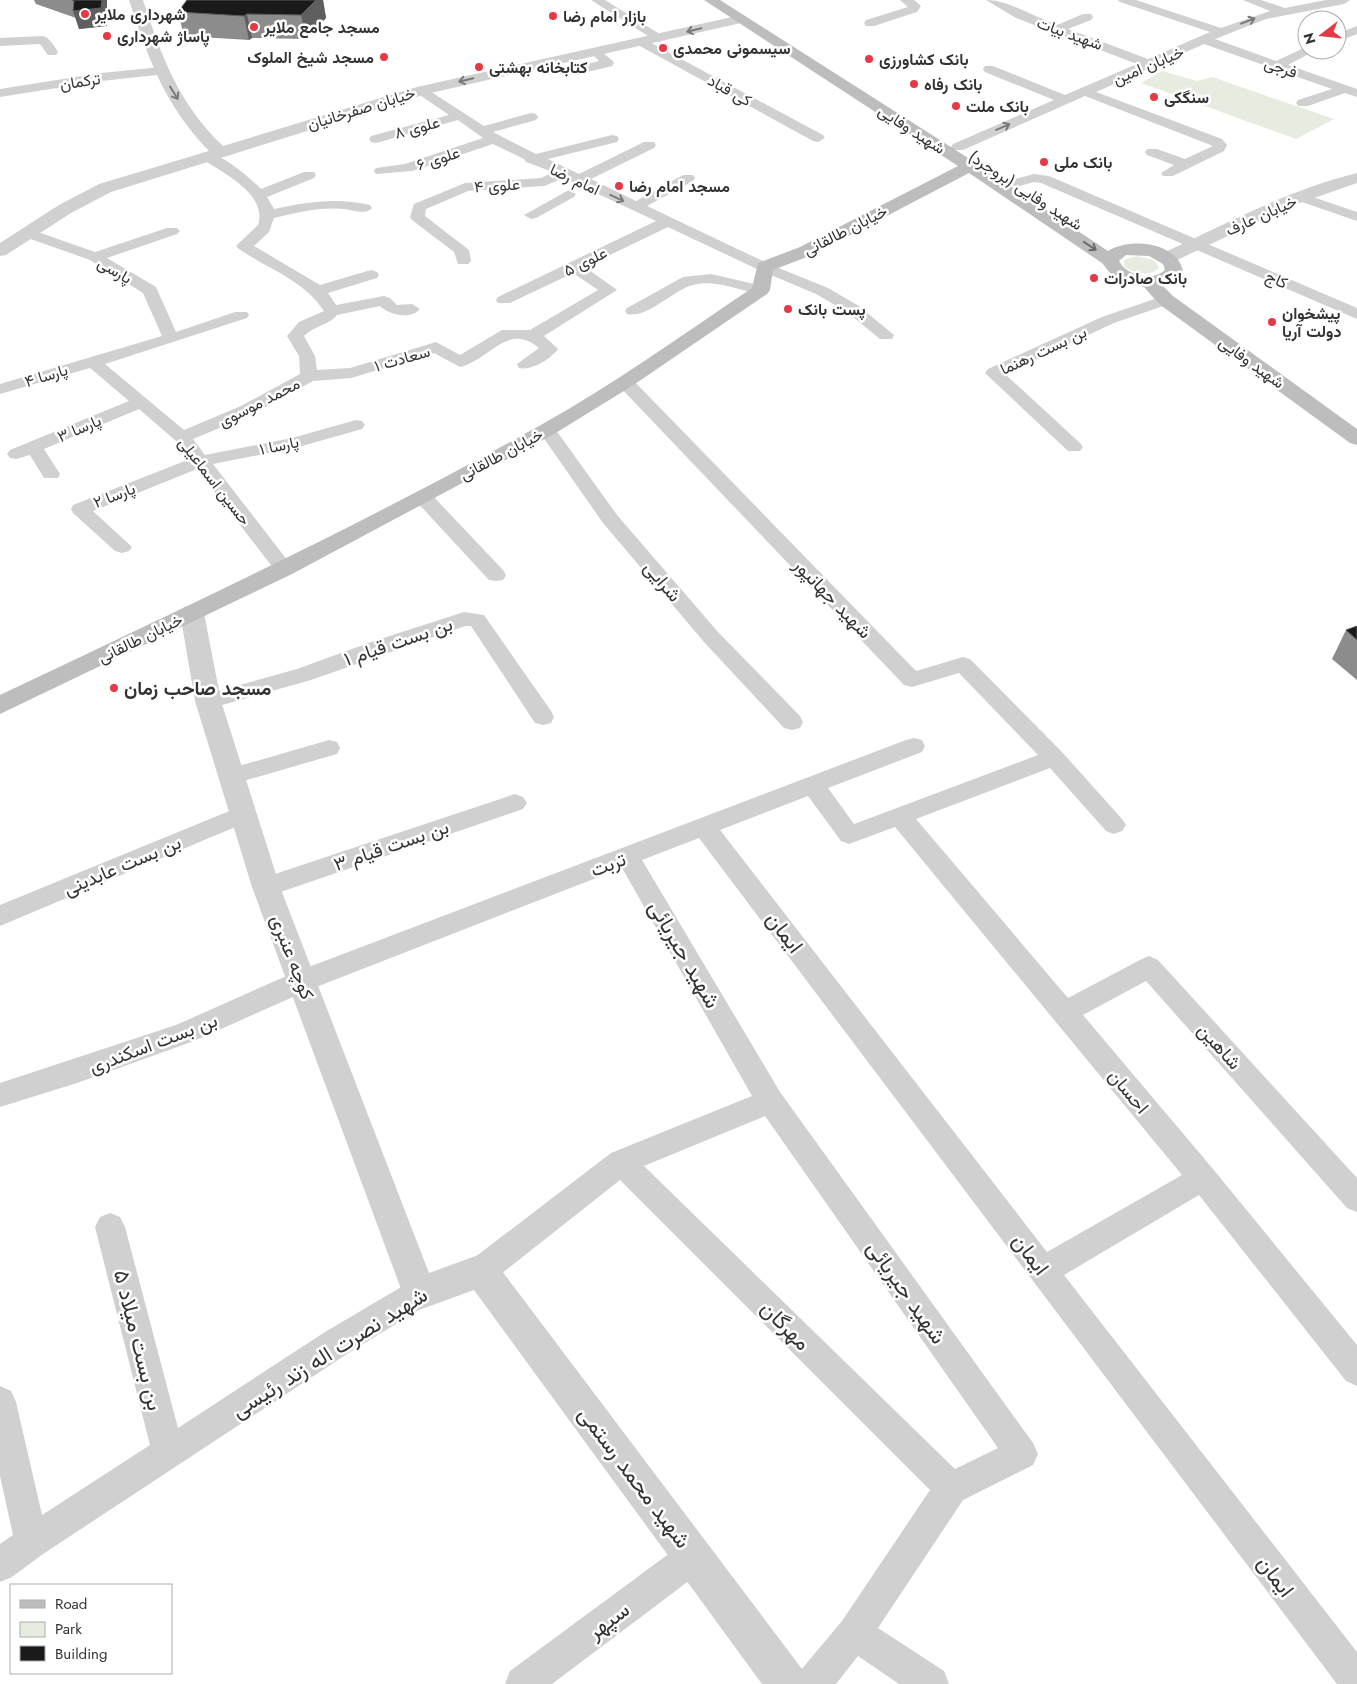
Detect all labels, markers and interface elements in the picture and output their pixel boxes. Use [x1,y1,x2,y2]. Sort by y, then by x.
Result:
place label: شهرداری ملایر [94,3,186,26]
place label: بازار امام رضا [563,5,646,28]
marker: شهرداری ملایر [79,8,91,20]
marker: بازار امام رضا [547,10,559,22]
north arrow [1297,10,1347,60]
street label: شهید بیات [1034,11,1106,56]
place label: مسجد جامع ملایر [263,16,380,39]
one-way arrow [1241,16,1256,25]
marker: مسجد جامع ملایر [248,21,260,33]
place label: پاساژ شهرداری [117,25,210,48]
one-way arrow [686,26,702,35]
marker: پاساژ شهرداری [101,30,113,42]
text: N [1298,30,1321,47]
place label: سیسمونی محمدی [673,37,791,60]
street label: خیابان امین [1109,40,1188,91]
marker: سیسمونی محمدی [657,42,669,54]
place label: مسجد شیخ الملوک [247,46,374,69]
place label: بانک کشاورزی [879,48,969,71]
marker: مسجد شیخ الملوک [378,51,390,63]
street label: فرجی [1261,51,1300,84]
marker: بانک کشاورزی [863,53,875,65]
place label: کتابخانه بهشتی [489,56,588,79]
marker: کتابخانه بهشتی [473,61,485,73]
street label: ترکمان [58,67,102,96]
street label: کی قباد [704,69,756,112]
place label: بانک رفاه [924,73,982,96]
one-way arrow [459,76,475,85]
marker: بانک رفاه [908,78,920,90]
street label: خیابان صفرخانیان [304,81,418,136]
one-way arrow [170,86,180,100]
place label: سنگکی [1164,86,1209,109]
marker: سنگکی [1148,91,1160,103]
place label: بانک ملت [966,95,1029,118]
street label: شهید وفایی [874,99,950,160]
marker: بانک ملت [950,100,962,112]
street label: علوی ۸ [392,110,442,145]
one-way arrow [995,122,1010,132]
street label: علوی ۶ [413,141,463,176]
street label: شهید وفایی (بروجرد) [964,145,1087,236]
place label: بانک ملی [1054,151,1112,174]
marker: بانک ملی [1038,156,1050,168]
street label: امام رضا [546,158,603,201]
street label: علوی ۴ [473,172,521,199]
place label: مسجد امام رضا [629,175,730,198]
marker: مسجد امام رضا [613,180,625,192]
street label: خیابان عارف [1222,189,1301,241]
one-way arrow [609,194,624,204]
street label: خیابان طالقانی [799,199,891,261]
street label: علوی ۵ [559,241,611,282]
one-way arrow [1082,241,1096,251]
street label: پارسی [93,251,136,289]
street label: کاج [1262,264,1292,294]
place label: بانک صادرات [1104,267,1187,290]
marker: بانک صادرات [1088,272,1100,284]
place label: پست بانک [798,298,866,321]
place label: پیشخوان دولت آریا [1282,302,1342,343]
marker: پست بانک [782,303,794,315]
marker: پیشخوان دولت آریا [1266,316,1278,328]
street label: بن بست رهنما [996,320,1090,381]
street label: شهید وفایی [1214,331,1289,394]
street label: سعادت ۱ [372,340,433,377]
street label: پارسا ۴ [22,358,71,393]
street label: محمد موسوی [215,372,304,433]
street label: پارسا ۳ [54,409,105,448]
street label: خیابان طالقانی [455,423,547,486]
street label: پارسا ۱ [257,430,301,461]
street label: حسین اسماعیلی [173,432,257,530]
street label: پارسا ۲ [90,477,139,514]
street label: شهید جهانپور [787,551,878,645]
street label: شرایی [637,555,688,608]
street label: خیابان طالقانی [94,608,187,669]
street label: بن بست قیام ۱ [340,610,456,673]
place label: مسجد صاحب زمان [124,675,271,702]
marker: مسجد صاحب زمان [108,682,120,694]
street label: بن بست قیام ۳ [330,813,452,878]
street label: بن بست عابدینی [59,829,185,902]
street label: تربت [587,845,630,884]
street label: شهید جیریائی [641,894,729,1014]
street label: ایمان [759,904,811,960]
street label: کوچه عنبری [264,911,321,1003]
street label: بن بست اسکندری [85,1007,221,1080]
street label: شاهین [1191,1017,1248,1076]
street label: احسان [1102,1063,1155,1120]
street label: ایمان [1005,1226,1057,1282]
street label: شهید جیریائی [859,1234,955,1350]
street label: بن بست میلاد ۵ [106,1266,172,1414]
street label: شهید نصرت اله زند رئیسی [225,1279,433,1425]
street label: مهرگان [754,1293,818,1357]
street label: شهید محمد رستمی [571,1399,699,1555]
street label: ایمان [1250,1548,1302,1604]
legend [10,1584,172,1674]
text: Road [55,1593,87,1615]
street label: سپهر [579,1593,636,1647]
text: Park [55,1618,82,1640]
text: Building [55,1643,107,1665]

